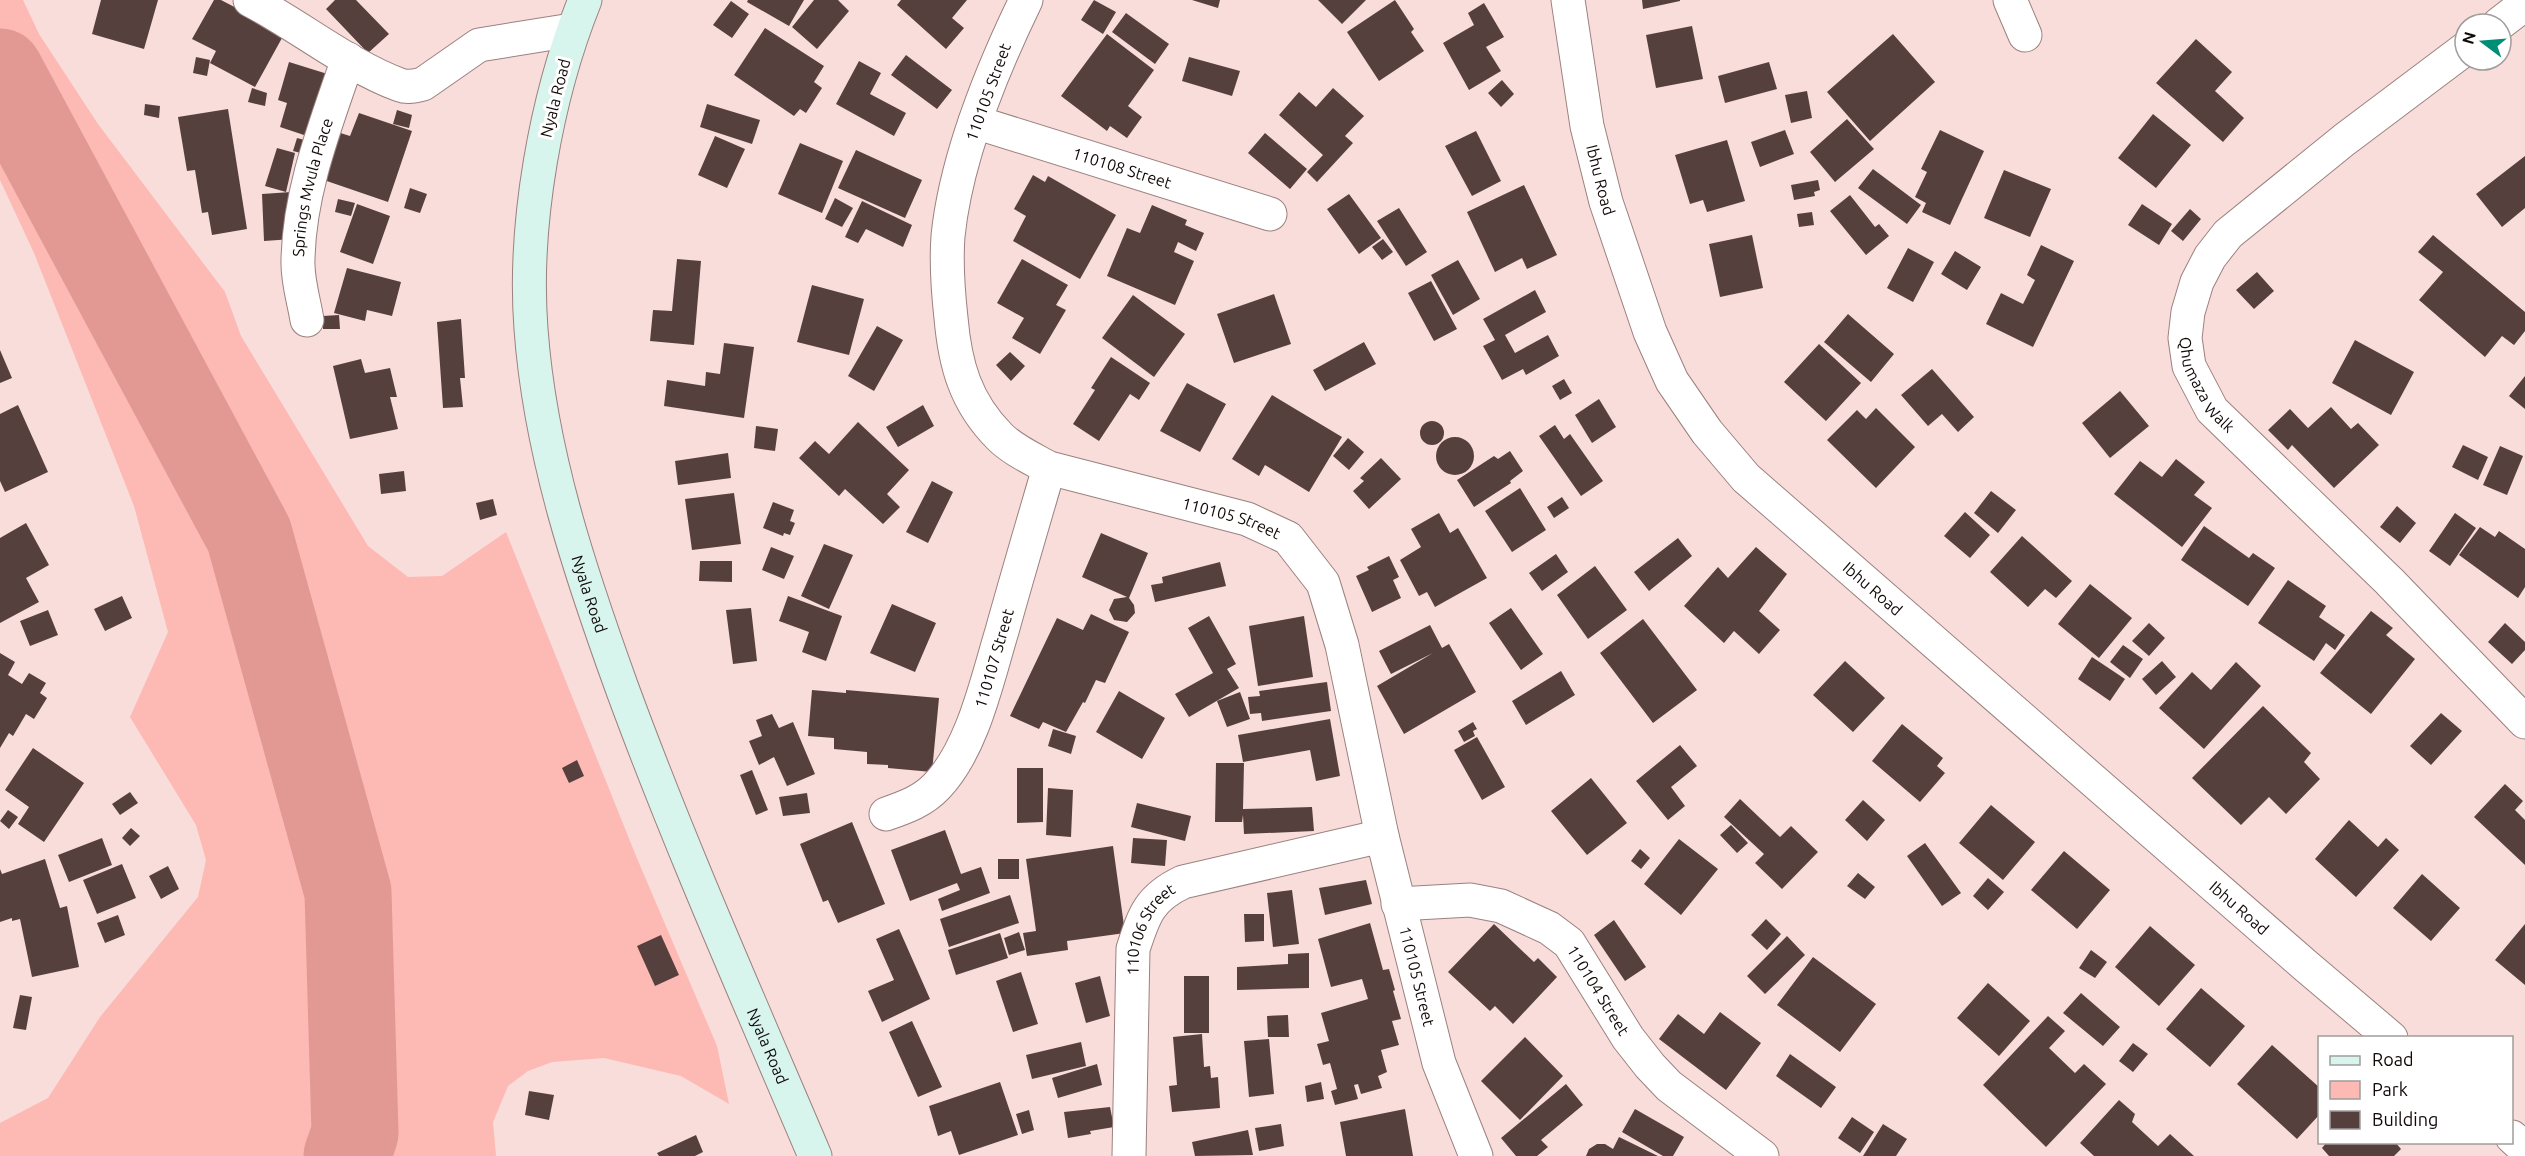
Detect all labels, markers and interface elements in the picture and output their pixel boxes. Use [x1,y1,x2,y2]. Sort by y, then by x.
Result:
north arrow [2453,12,2513,72]
text: N [2458,30,2479,46]
street label: 110105 Street [962,40,1014,143]
street label: Nyala Road [537,57,573,139]
street label: Springs Mvula Place [289,116,336,257]
street label: Ibhu Road [1583,143,1619,218]
street label: 110108 Street [1070,144,1174,192]
street label: Qhumaza Walk [2176,336,2238,436]
street label: 110105 Street [1180,494,1284,543]
street label: Nyala Road [568,553,611,635]
street label: Ibhu Road [1840,558,1906,619]
street label: 110107 Street [971,606,1017,710]
street label: Ibhu Road [2206,877,2272,938]
street label: 110106 Street [1123,879,1179,976]
street label: 110105 Street [1396,924,1439,1029]
street label: 110104 Street [1564,942,1633,1039]
street label: Nyala Road [744,1005,792,1086]
legend [2318,1036,2513,1144]
text: Road [2372,1049,2414,1069]
text: Park [2372,1079,2408,1099]
text: Building [2372,1109,2438,1129]

